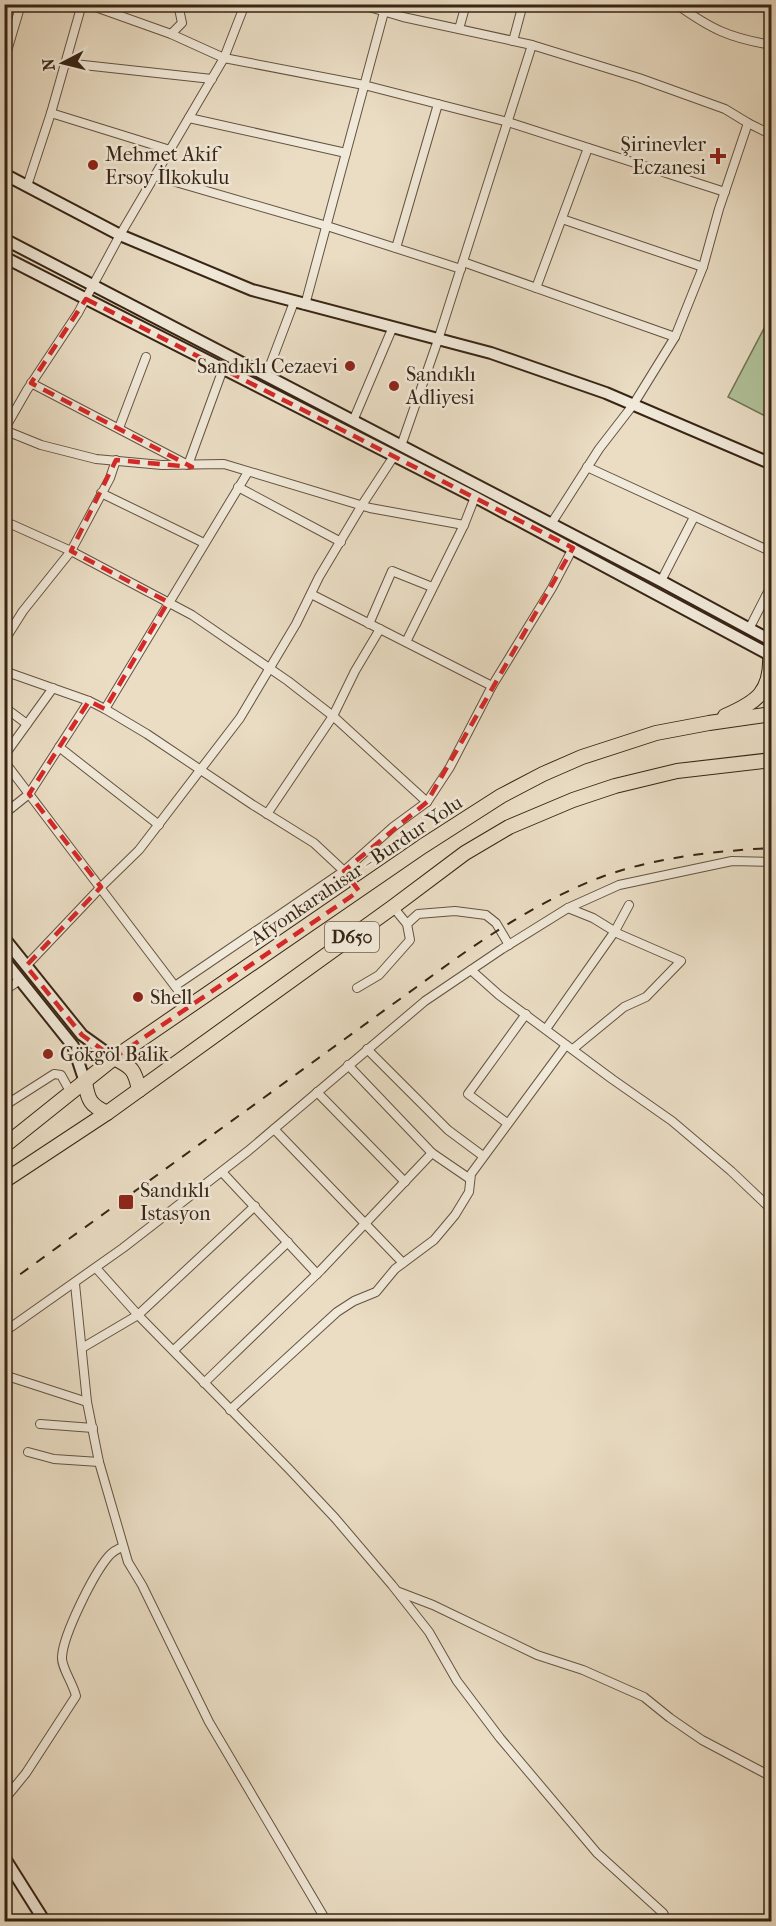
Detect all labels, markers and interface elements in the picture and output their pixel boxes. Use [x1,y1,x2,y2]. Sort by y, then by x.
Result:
north arrow [33,33,93,93]
text: N [38,57,59,72]
place label: Şirinevler Eczanesi [620,133,706,179]
place label: Mehmet Akif Ersoy İlkokulu [105,143,230,189]
marker: Şirinevler Eczanesi [711,149,725,163]
marker: Mehmet Akif Ersoy İlkokulu [86,158,100,172]
place label: Sandıklı Cezaevi [197,355,338,378]
marker: Sandıklı Cezaevi [343,359,357,373]
place label: Sandıklı Adliyesi [405,363,476,409]
marker: Sandıklı Adliyesi [387,379,401,393]
street label: Afyonkarahisar - Burdur Yolu [245,790,467,951]
road number: D650 [325,922,379,952]
place label: Shell [150,986,193,1009]
marker: Shell [131,990,145,1004]
place label: Gökgöl Balik [60,1043,169,1066]
marker: Gökgöl Balik [41,1047,55,1061]
place label: Sandıklı Istasyon [140,1179,211,1225]
marker: Sandıklı Istasyon [117,1193,135,1211]

